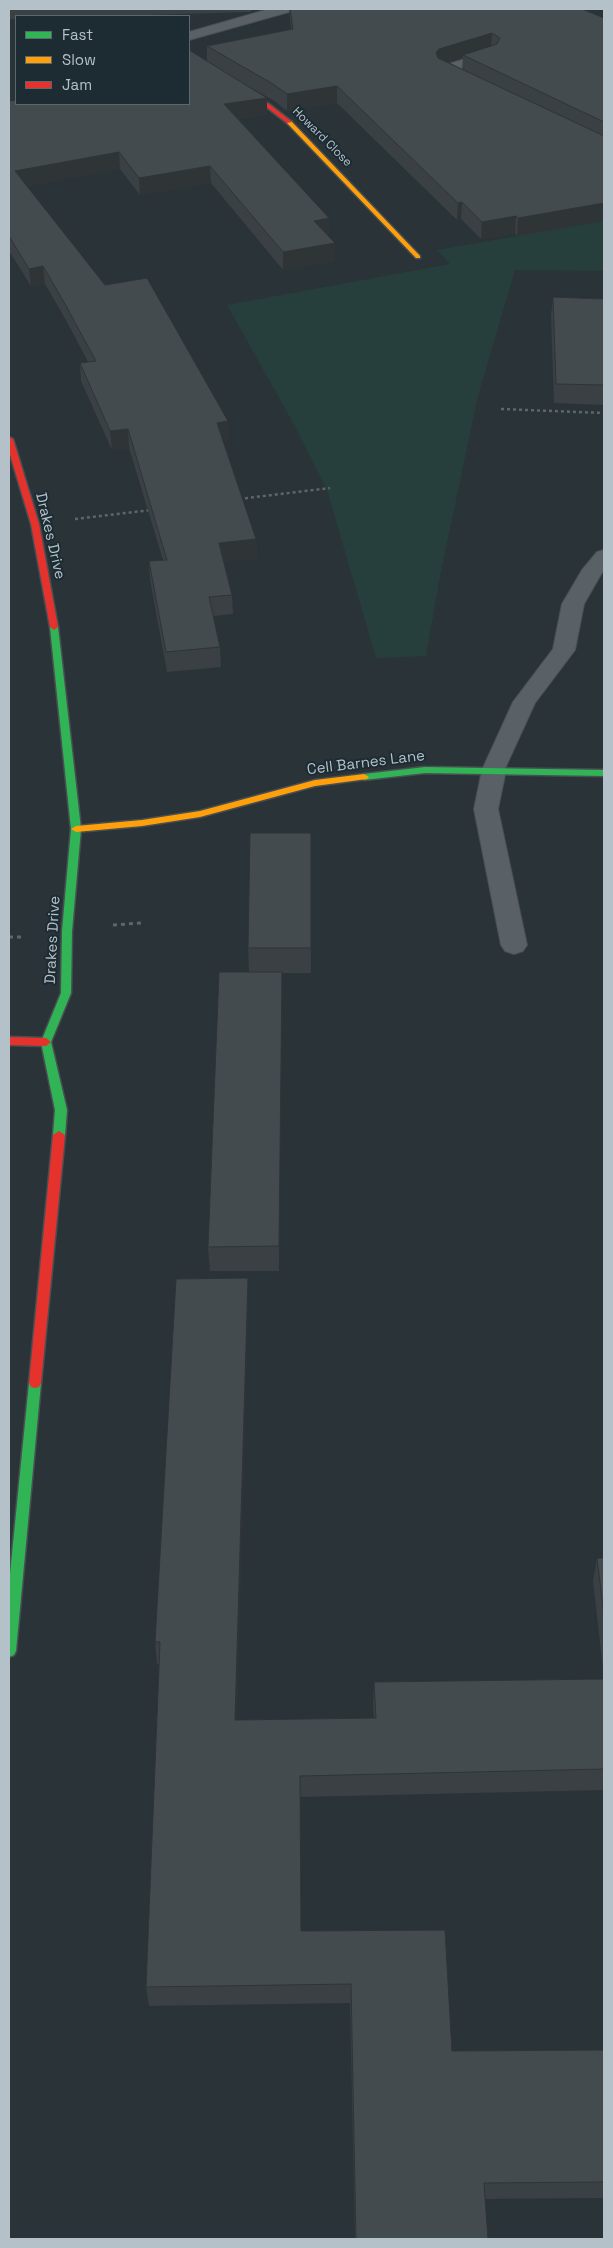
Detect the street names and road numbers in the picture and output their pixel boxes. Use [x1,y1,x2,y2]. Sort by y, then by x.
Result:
street label: Howard Close [289,104,355,170]
street label: Drakes Drive [31,491,69,581]
street label: Cell Barnes Lane [306,747,426,779]
street label: Drakes Drive [42,895,64,985]

